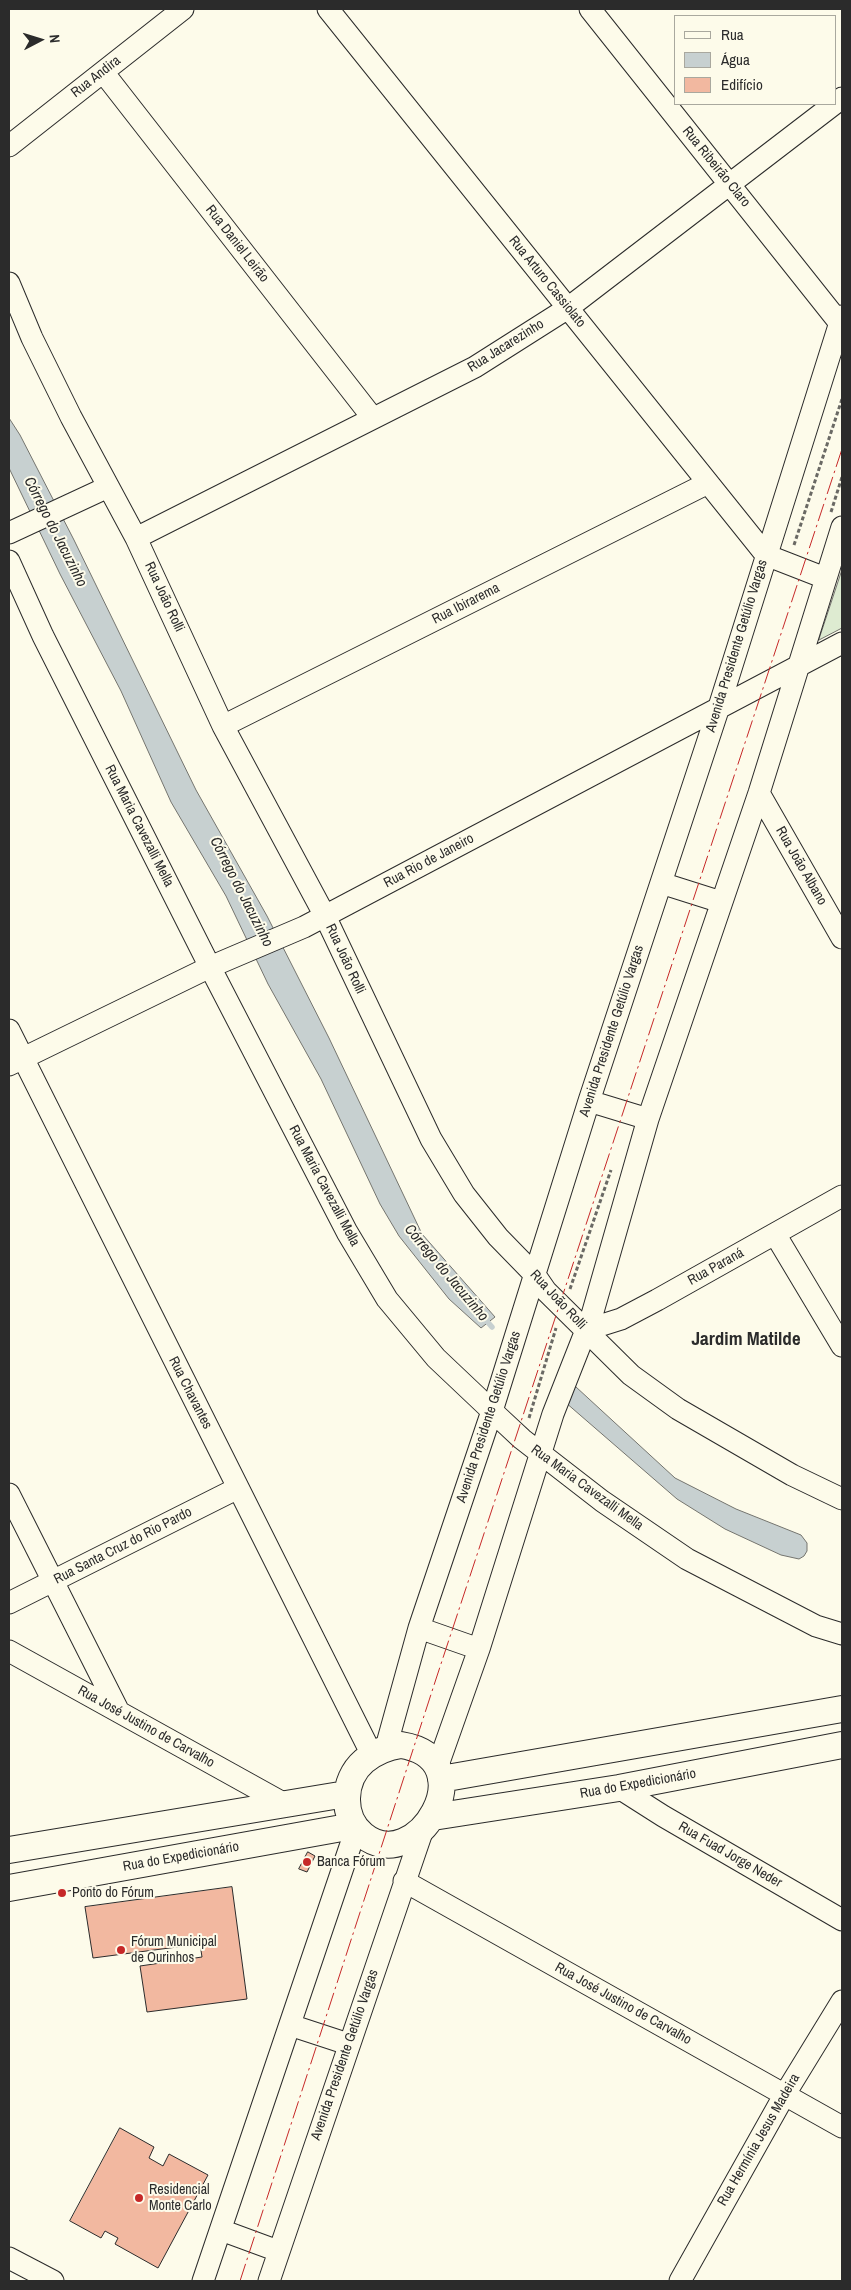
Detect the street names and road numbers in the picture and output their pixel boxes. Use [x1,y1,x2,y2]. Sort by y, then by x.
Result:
street label: Rua Andira [68,53,124,101]
street label: Rua Ribeirão Claro [678,123,754,211]
street label: Rua Daniel Leirão [202,202,272,286]
street label: Rua Arturo Cassiolato [505,233,589,331]
street label: Rua Jacarezinho [465,316,547,376]
street label: Avenida Presidente Getúlio Vargas [703,558,771,734]
street label: Rua João Rolli [140,559,188,635]
street label: Rua Ibirarema [429,580,503,628]
street label: Rua Maria Cavezalli Mella [101,762,177,890]
street label: Rua João Albano [772,824,830,908]
street label: Rua Rio de Janeiro [381,830,477,892]
street label: Rua João Rolli [321,921,369,997]
street label: Avenida Presidente Getúlio Vargas [576,943,648,1119]
street label: Rua Maria Cavezalli Mella [285,1123,363,1249]
street label: Rua Paraná [685,1245,747,1289]
street label: Rua João Rolli [526,1267,590,1333]
street label: Avenida Presidente Getúlio Vargas [453,1329,525,1505]
street label: Rua Chavantes [165,1354,215,1432]
street label: Rua Maria Cavezalli Mella [528,1442,646,1534]
street label: Rua Santa Cruz do Rio Pardo [51,1504,195,1588]
street label: Rua José Justino de Carvalho [75,1682,217,1772]
street label: Rua do Expedicionário [579,1766,697,1802]
street label: Rua Fuad Jorge Neder [675,1819,785,1891]
street label: Rua do Expedicionário [122,1839,240,1875]
street label: Rua José Justino de Carvalho [552,1959,694,2049]
street label: Avenida Presidente Getúlio Vargas [308,1967,382,2143]
street label: Rua Hermínia Jesus Madeira [714,2071,804,2209]

